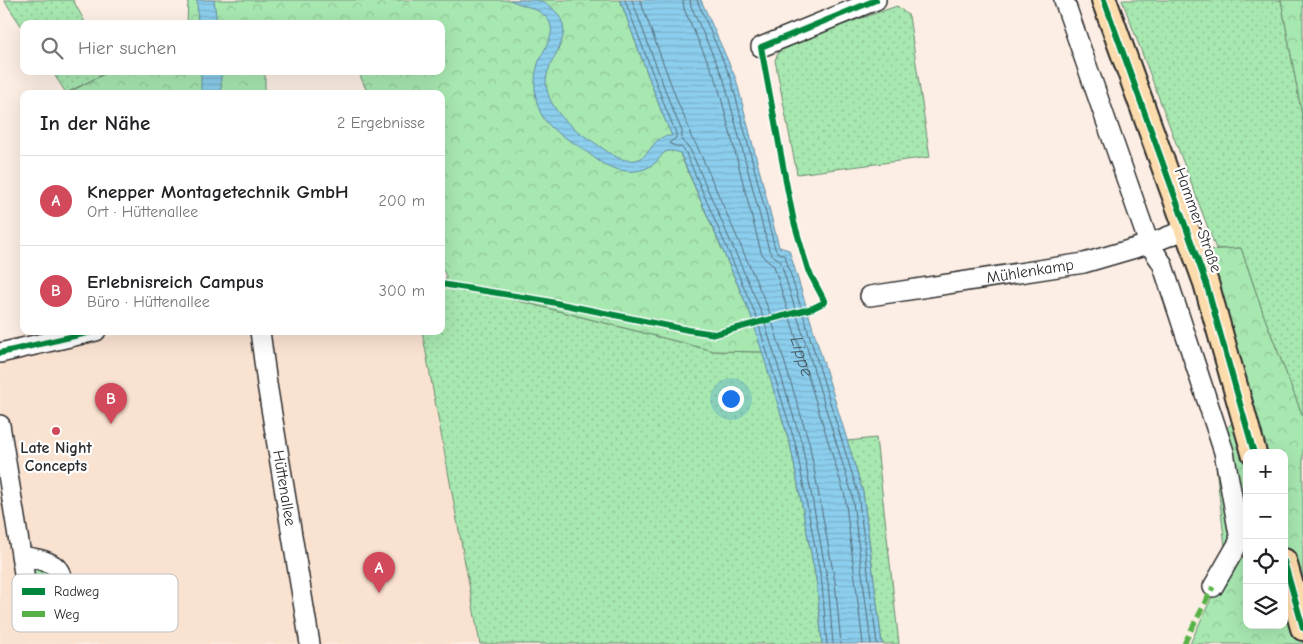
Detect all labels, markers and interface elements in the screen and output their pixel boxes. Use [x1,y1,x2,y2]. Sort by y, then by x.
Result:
search box [20,20,445,75]
icon: search [38,34,66,62]
text: Hier suchen [78,37,176,59]
text: In der Nähe [40,111,150,135]
text: 2 Ergebnisse [337,114,425,132]
street label: Hammer Straße [1171,165,1225,275]
text: Knepper Montagetechnik GmbH [87,181,349,203]
text: A [52,192,60,210]
text: 200 m [379,192,425,210]
text: Ort · Hüttenallee [87,203,198,221]
street label: Mühlenkamp [985,256,1075,287]
text: Erlebnisreich Campus [87,271,264,293]
text: B [51,282,61,300]
text: 300 m [379,282,425,300]
text: Büro · Hüttenallee [87,293,210,311]
water label: Lippe [786,334,818,379]
pin: B [95,383,127,424]
your location [718,386,744,412]
marker: Late Night Concepts [50,425,62,437]
place label: Late Night Concepts [20,439,93,475]
street label: Hüttenallee [269,449,299,527]
map controls [1243,449,1288,629]
button: + [1243,449,1288,494]
button: − [1243,494,1288,539]
button: locate [1243,539,1288,584]
pin: A [363,552,395,593]
legend [12,574,178,632]
text: Radweg [54,583,99,600]
button: layers [1243,584,1288,629]
text: Weg [54,606,80,623]

